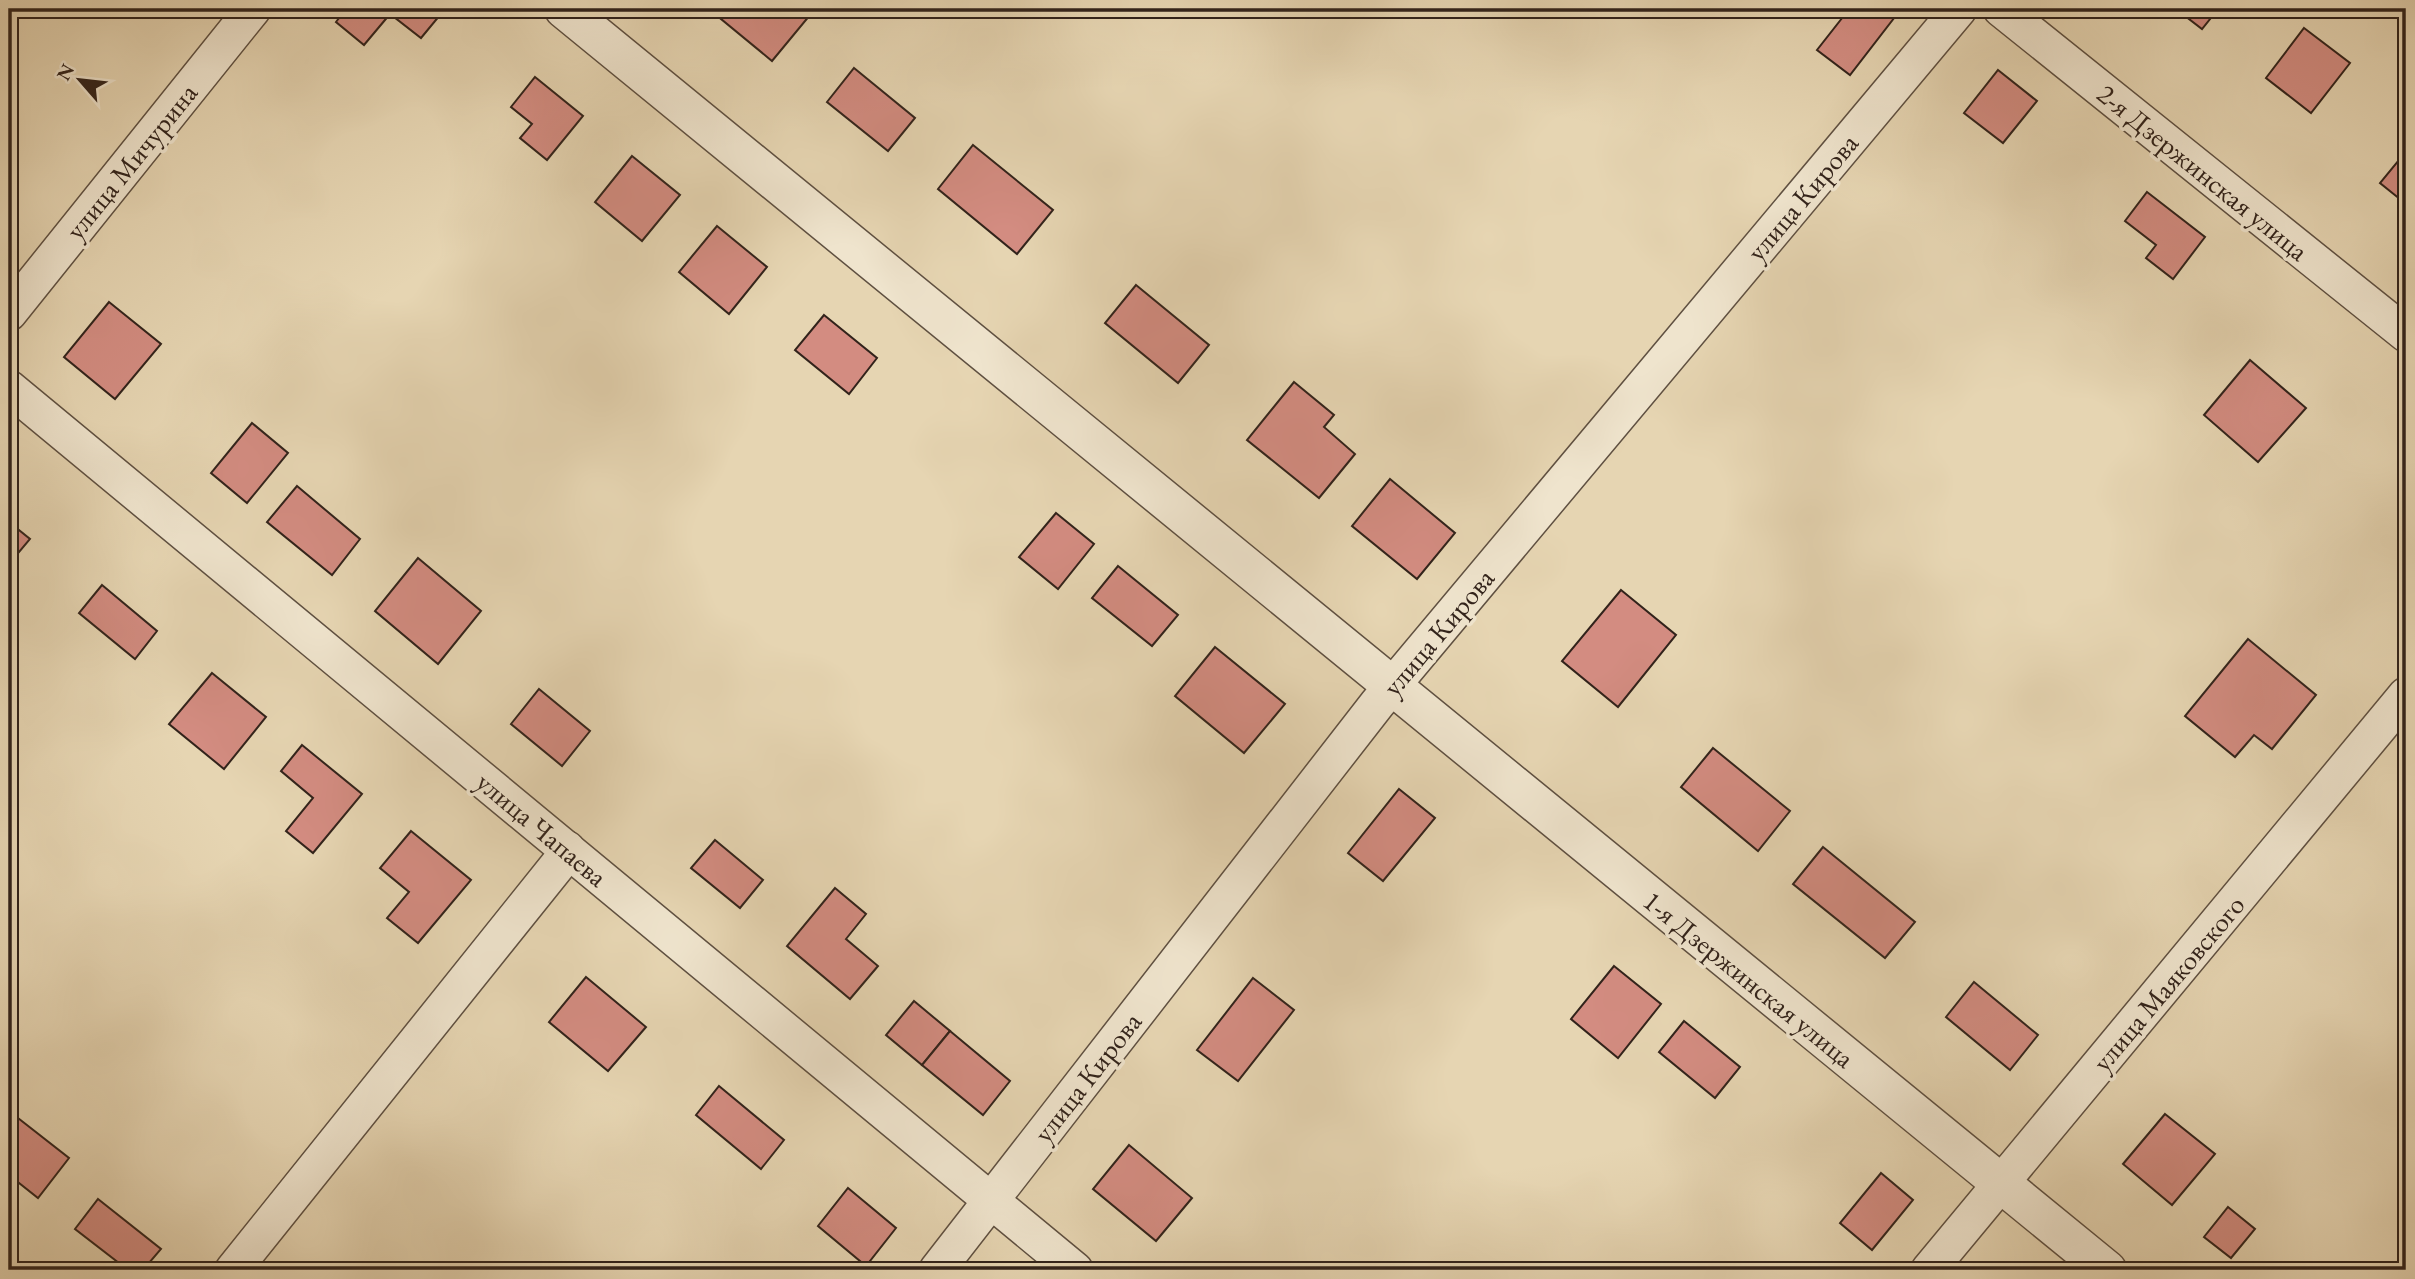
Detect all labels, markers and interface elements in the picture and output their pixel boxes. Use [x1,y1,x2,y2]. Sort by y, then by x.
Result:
north arrow [46,46,116,116]
text: N [51,59,80,85]
street label: улица Мичурина [57,75,206,247]
street label: 2-я Дзержинская улица [2090,76,2317,269]
street label: улица Кирова [1738,125,1866,268]
street label: улица Кирова [1374,560,1502,703]
street label: улица Чапаева [469,764,616,895]
street label: 1-я Дзержинская улица [1636,883,1863,1076]
street label: улица Маяковского [2084,887,2252,1079]
street label: улица Кирова [1025,1004,1150,1149]

